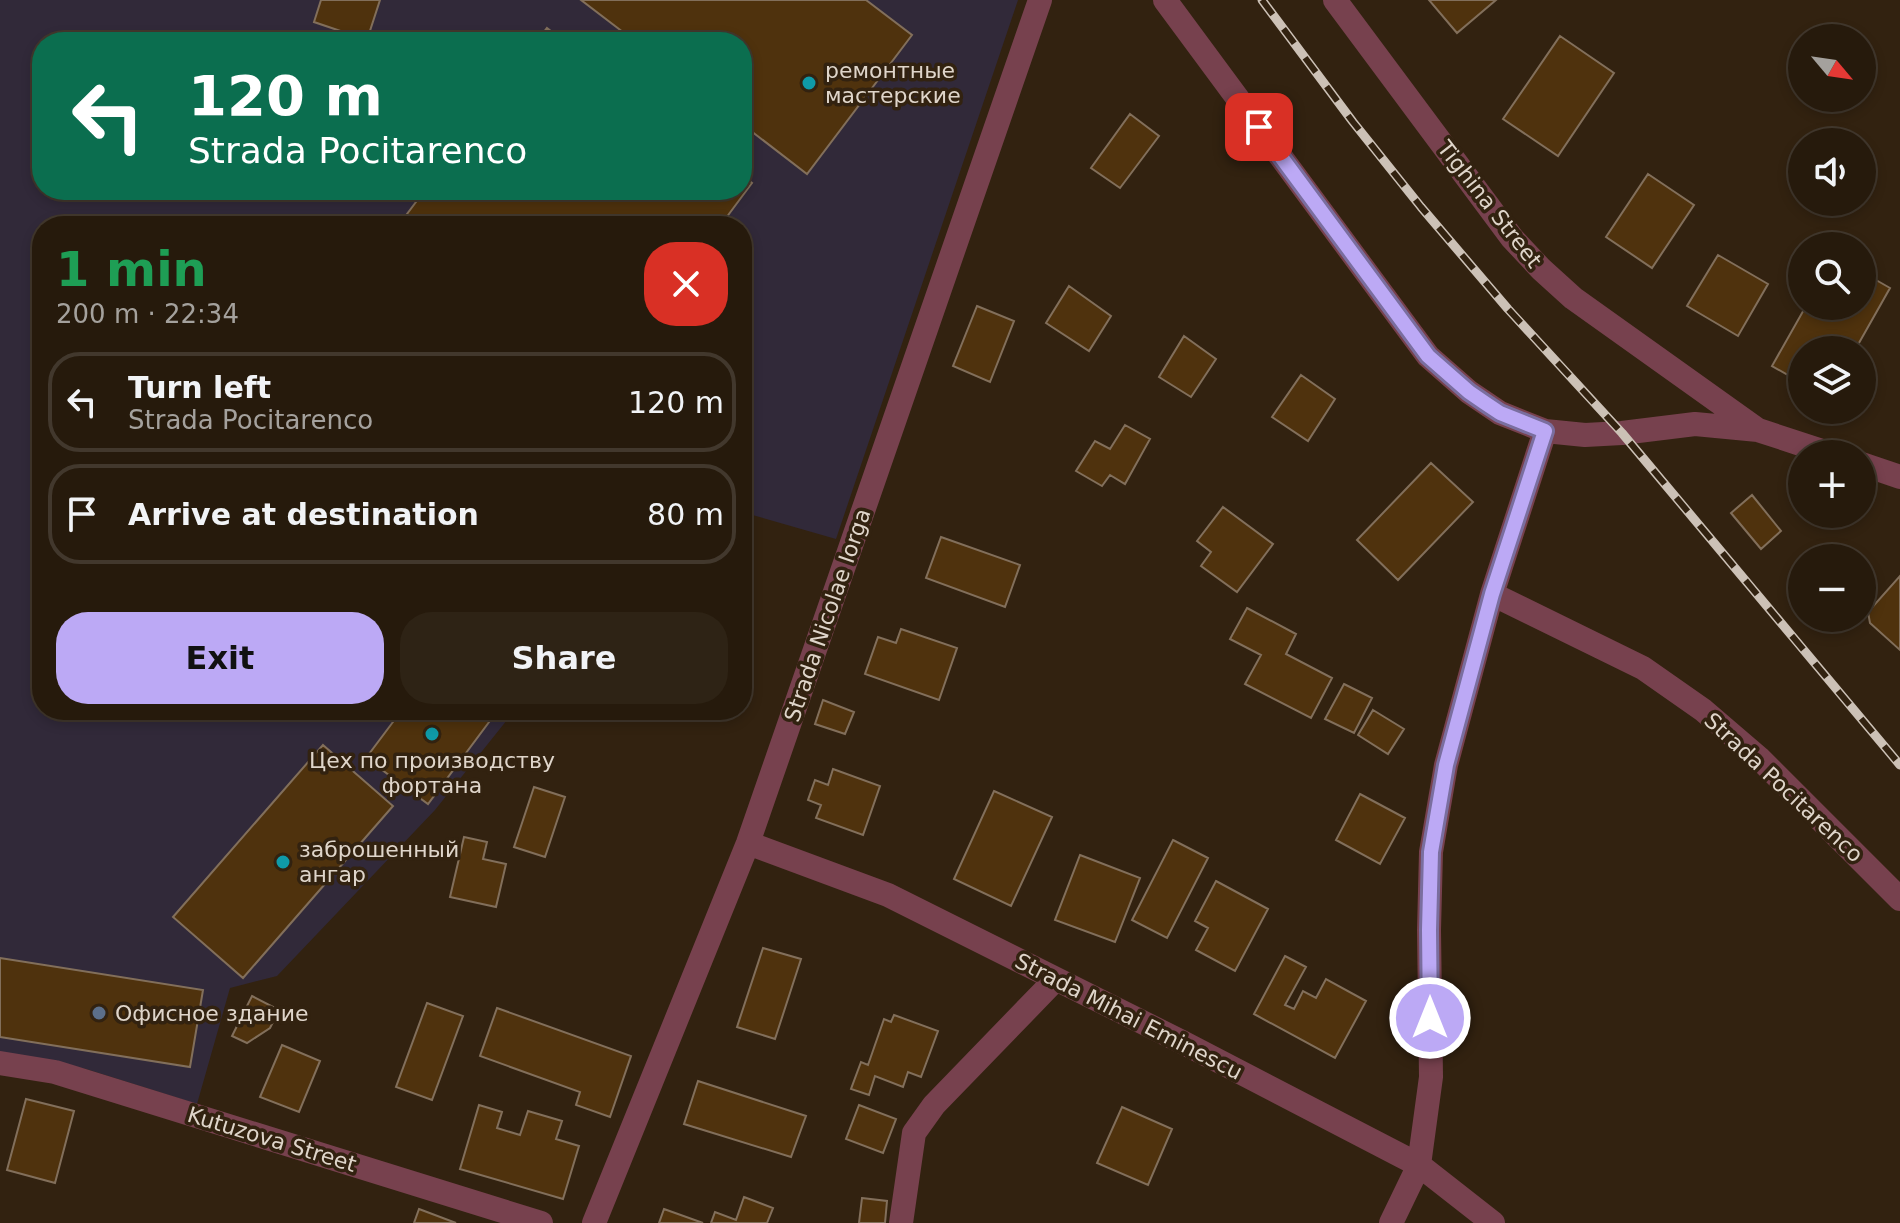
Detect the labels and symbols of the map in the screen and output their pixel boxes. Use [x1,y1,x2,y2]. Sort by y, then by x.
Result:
north arrow [1788,24,1876,112]
place label: ремонтные мастерские [825,58,961,108]
marker: ремонтные мастерские [800,74,818,92]
pin [1225,93,1293,161]
street label: Tighina Street [1432,135,1547,273]
street label: Strada Nicolae Iorga [779,505,876,725]
street label: Strada Pocitarenco [1699,707,1868,867]
marker: Цех по производству фортана [423,725,441,743]
place label: Цех по производству фортана [309,748,555,798]
place label: заброшенный ангар [299,837,459,887]
marker: заброшенный ангар [274,853,292,871]
street label: Strada Mihai Eminescu [1011,948,1247,1085]
position arrow [1388,976,1472,1060]
place label: Офисное здание [115,1001,309,1026]
marker: Офисное здание [90,1004,108,1022]
street label: Kutuzova Street [184,1102,360,1177]

